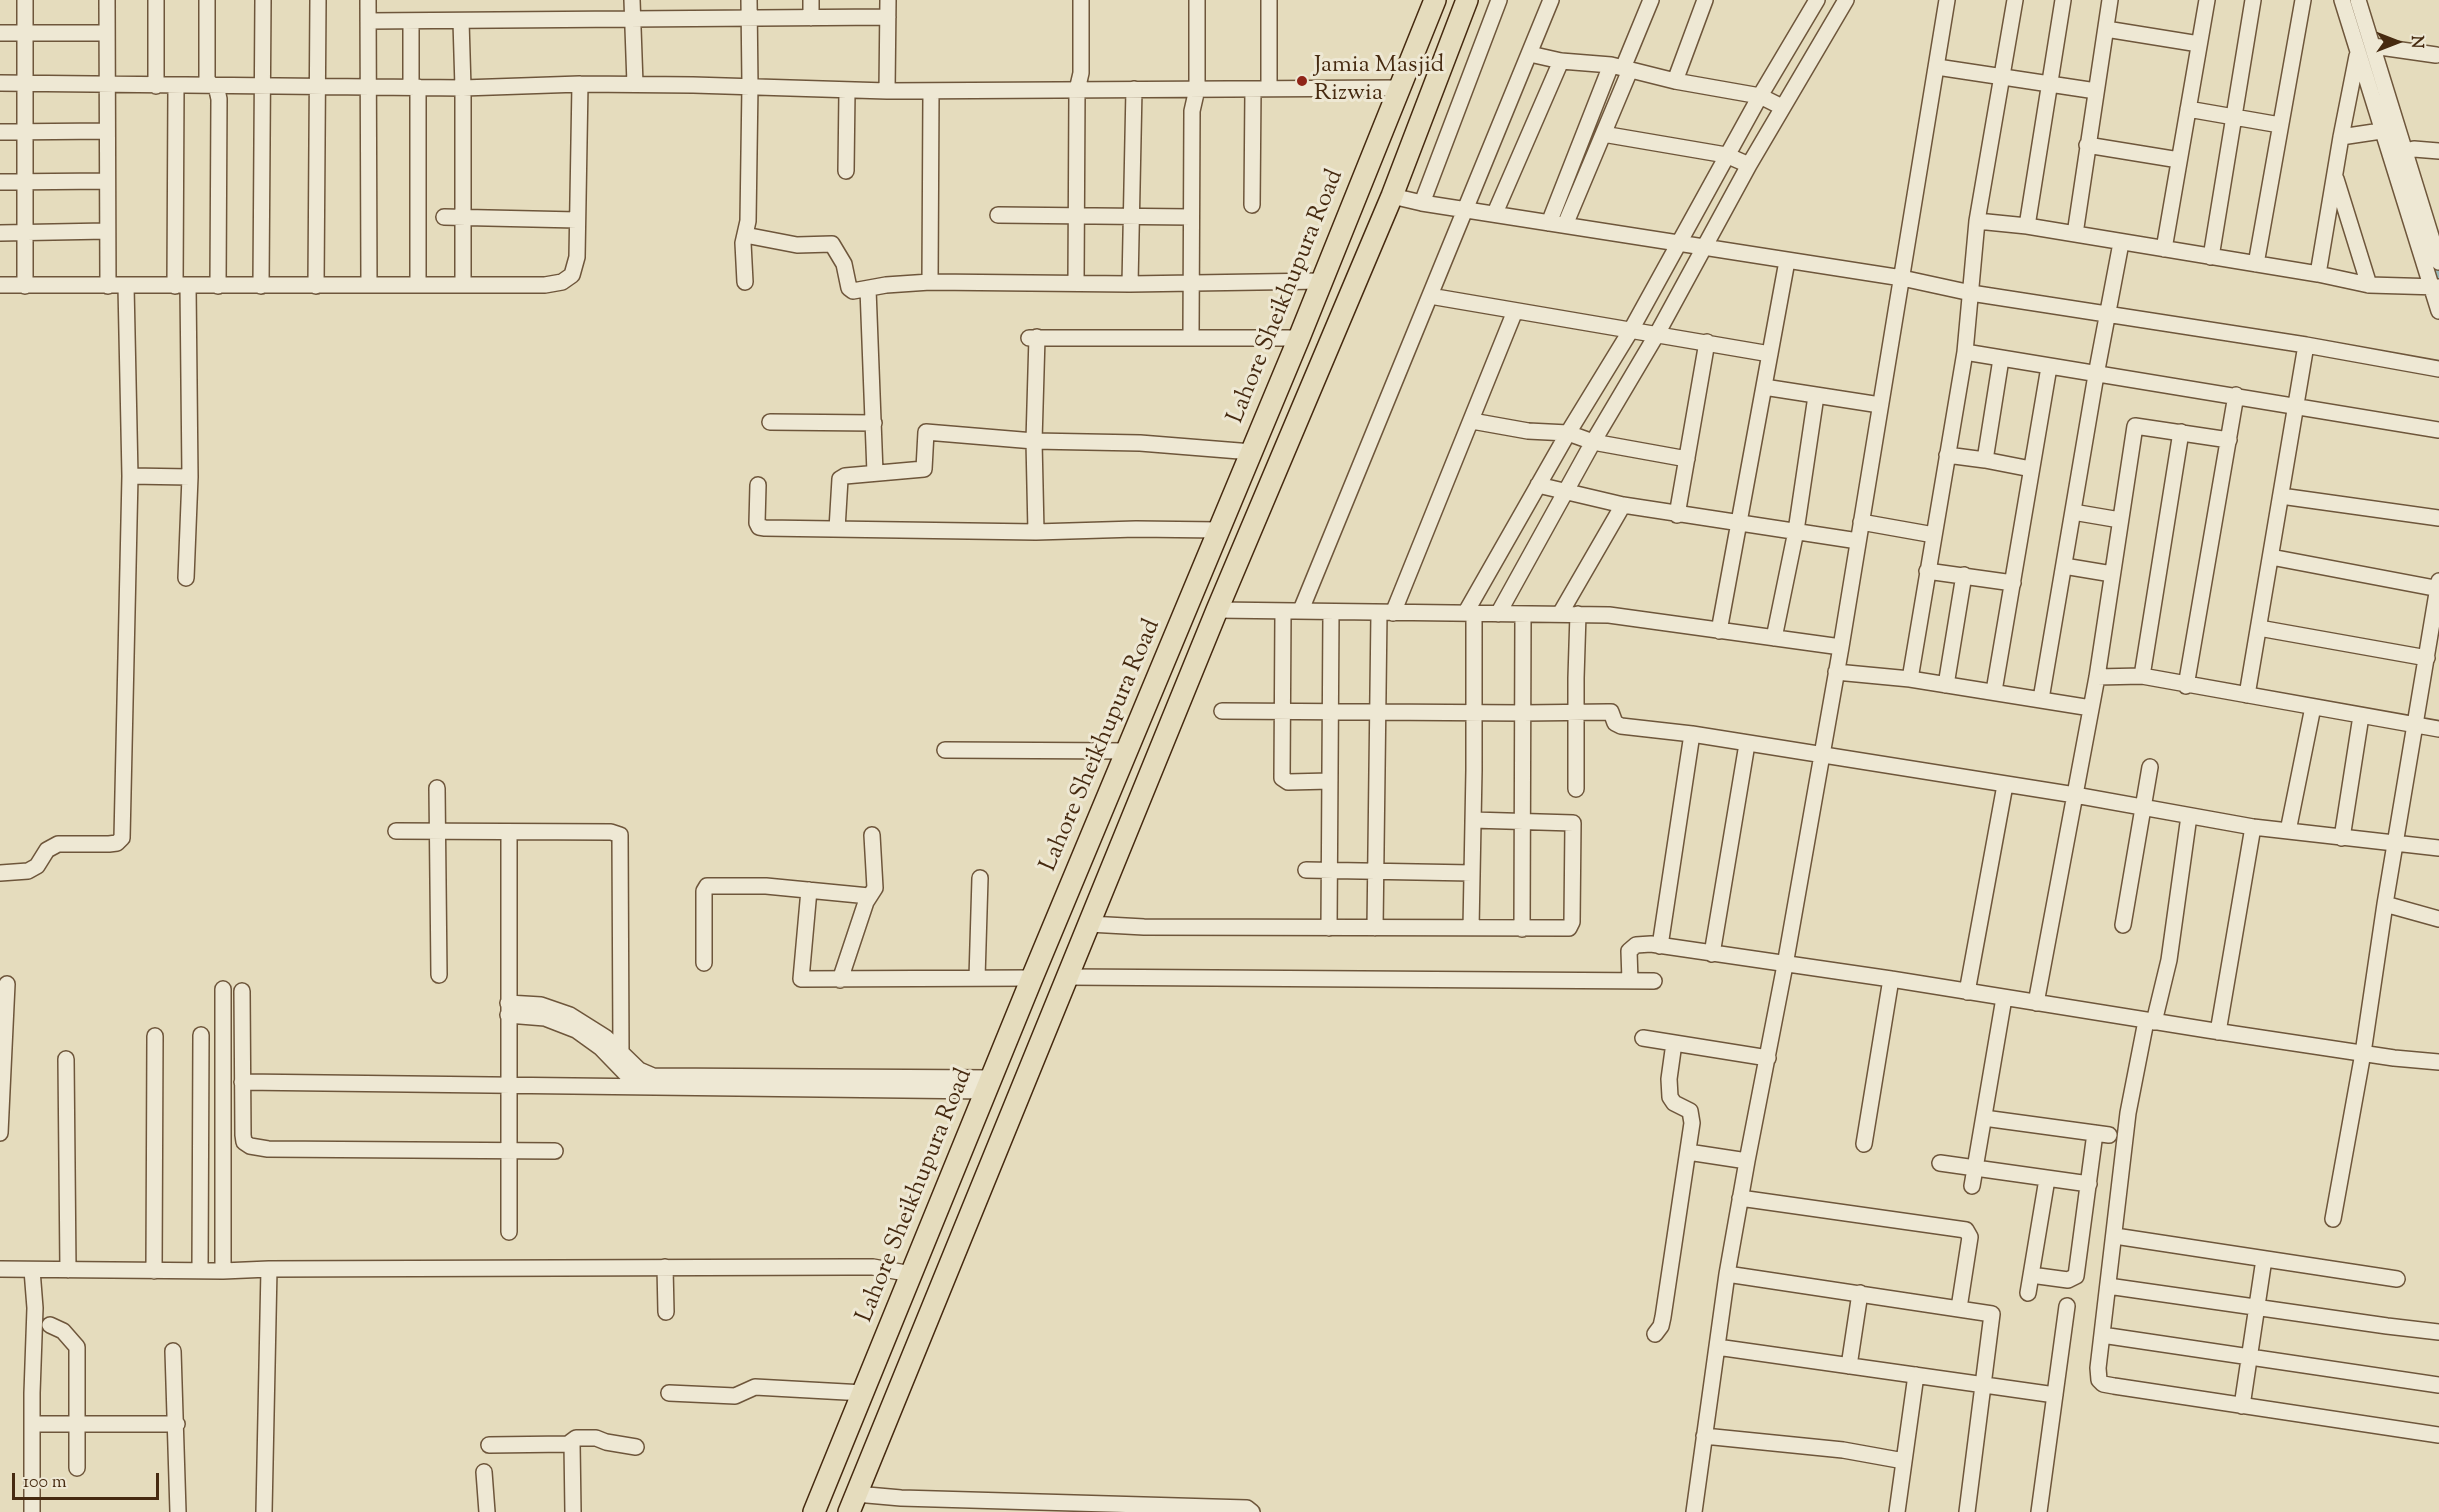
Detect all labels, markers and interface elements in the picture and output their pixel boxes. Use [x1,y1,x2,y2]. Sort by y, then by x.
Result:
north arrow [2367,12,2427,72]
text: N [2404,36,2427,48]
place label: Jamia Masjid Rizwia [1314,53,1444,109]
marker: Jamia Masjid Rizwia [1295,74,1309,88]
street label: Lahore Sheikhupura Road [1223,166,1351,428]
street label: Lahore Sheikhupura Road [1036,616,1168,876]
street label: Lahore Sheikhupura Road [852,1065,980,1327]
scale bar [15,1461,162,1499]
text: 100 m [23,1470,67,1496]

